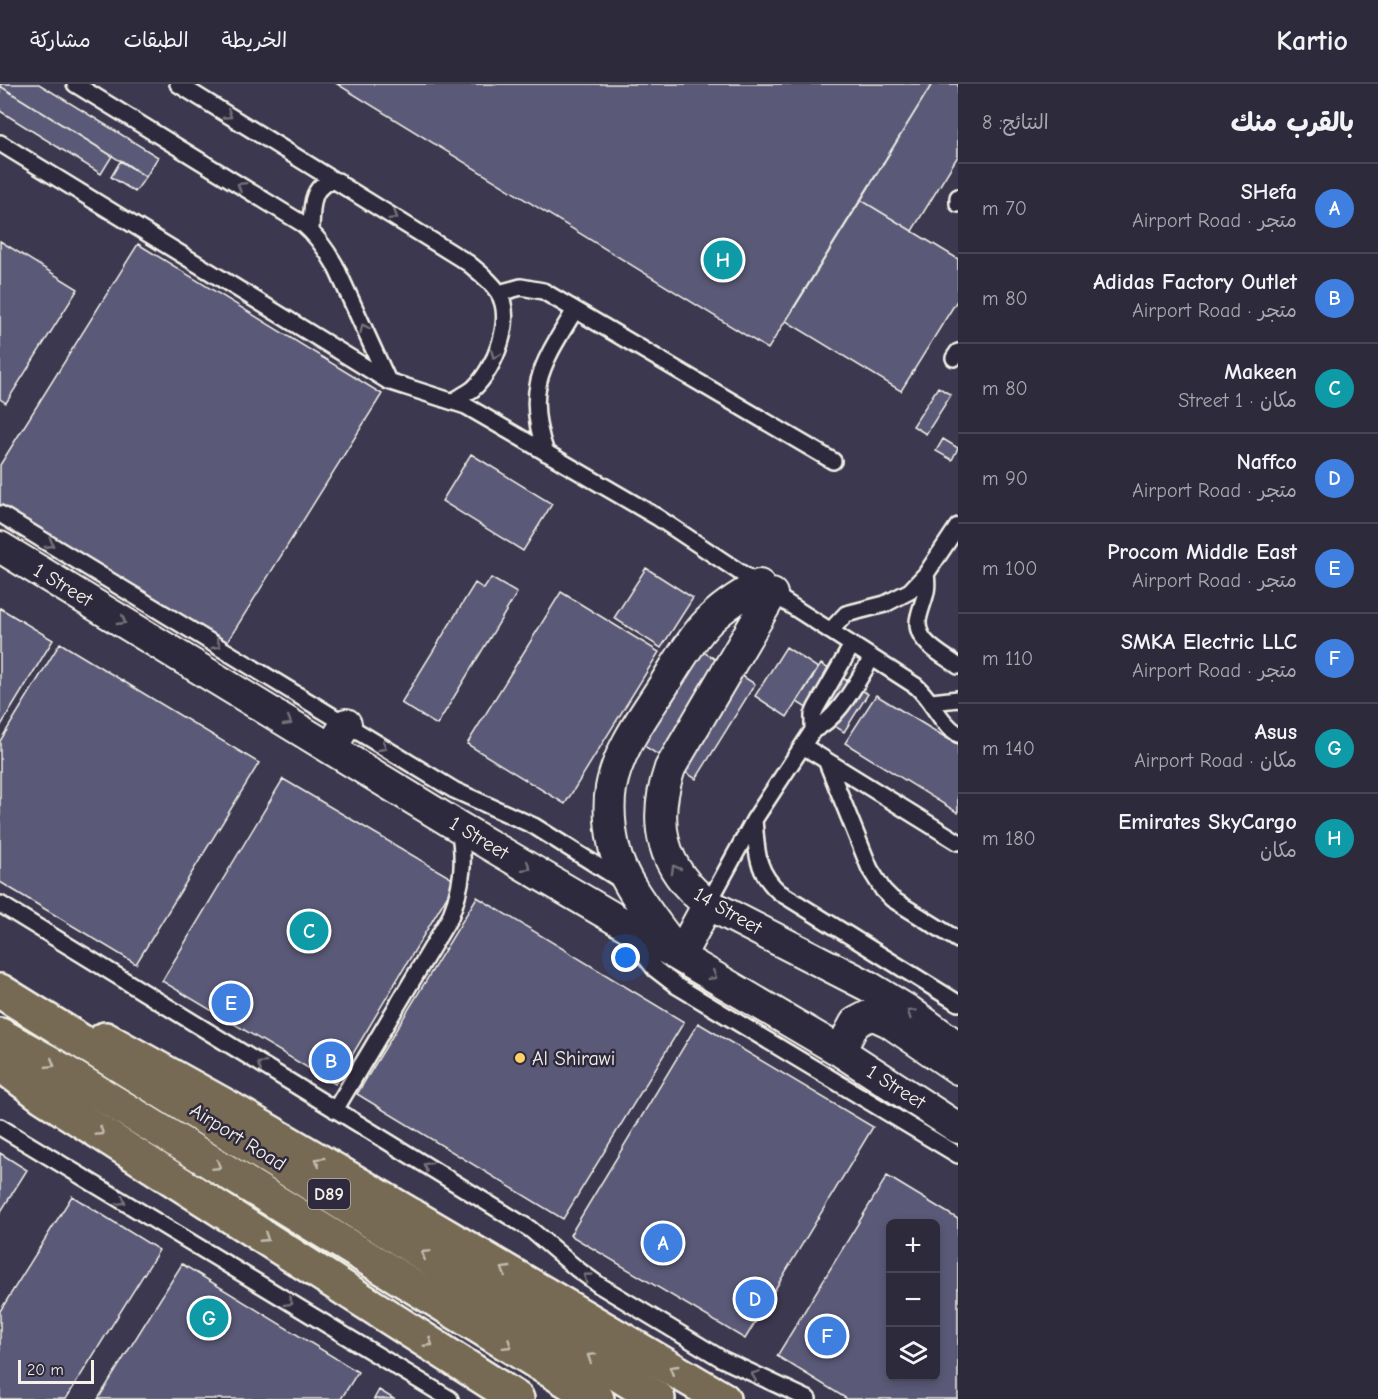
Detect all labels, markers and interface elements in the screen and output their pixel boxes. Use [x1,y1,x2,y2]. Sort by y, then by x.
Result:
text: Kartio [1276,25,1348,57]
text: مشاركة [30,28,91,52]
text: الطبقات [124,28,189,52]
text: الخريطة [222,28,287,52]
one-way arrow [222,107,232,119]
text: بالقرب منك [1231,108,1354,138]
text: النتائج: 8 [982,111,1049,134]
text: SHefa [1241,179,1297,205]
one-way arrow [237,181,247,193]
text: 70 m [982,197,1027,220]
text: A [1329,197,1340,220]
one-way arrow [388,209,398,221]
text: متجر · Airport Road [1132,209,1297,232]
pin: H [704,238,742,282]
text: Adidas Factory Outlet [1093,269,1297,295]
text: 80 m [982,287,1028,310]
text: B [1328,287,1341,310]
text: متجر · Airport Road [1132,299,1297,322]
one-way arrow [359,324,371,335]
one-way arrow [490,349,502,360]
text: Makeen [1224,359,1297,385]
text: 80 m [982,377,1028,400]
text: C [1328,377,1341,400]
text: مكان · 1 Street [1178,389,1297,412]
text: Naffco [1237,449,1297,475]
text: 90 m [982,467,1028,490]
text: D [1328,467,1341,490]
text: متجر · Airport Road [1132,479,1297,502]
one-way arrow [44,537,54,548]
text: Procom Middle East [1107,539,1297,565]
text: 100 m [982,557,1038,580]
text: E [1329,557,1340,580]
street label: 1 Street [29,558,98,612]
text: متجر · Airport Road [1132,569,1297,592]
one-way arrow [116,613,126,625]
text: SMKA Electric LLC [1121,629,1297,655]
one-way arrow [211,638,221,650]
text: 110 m [982,647,1033,670]
text: F [1329,647,1340,670]
text: متجر · Airport Road [1132,659,1297,682]
one-way arrow [282,715,292,727]
text: Asus [1255,719,1297,745]
text: 140 m [982,737,1035,760]
text: G [1327,737,1342,760]
one-way arrow [377,739,387,751]
text: مكان · Airport Road [1134,749,1297,772]
text: Emirates SkyCargo [1118,809,1297,835]
street label: 1 Street [445,811,514,865]
text: 180 m [982,827,1036,850]
text: H [1327,827,1342,850]
text: مكان [1260,839,1297,862]
one-way arrow [521,859,531,871]
one-way arrow [671,865,682,875]
street label: 14 Street [690,882,767,940]
pin: C [290,908,328,954]
your location [611,943,640,972]
one-way arrow [707,969,717,980]
pin: E [212,980,250,1026]
one-way arrow [906,1009,917,1020]
pin: B [312,1038,350,1084]
place label: Al Shirawi [532,1047,615,1070]
marker: Al Shirawi [513,1051,527,1065]
one-way arrow [45,1057,55,1068]
one-way arrow [257,1060,267,1072]
street label: 1 Street [862,1060,931,1115]
street label: Airport Road [186,1098,290,1176]
one-way arrow [94,1125,105,1136]
one-way arrow [315,1156,325,1168]
one-way arrow [211,1158,221,1170]
one-way arrow [423,1162,433,1174]
road number: D89 [308,1179,350,1209]
one-way arrow [116,1193,126,1205]
map controls [886,1219,940,1381]
button: + [886,1219,940,1273]
pin: A [644,1220,682,1266]
one-way arrow [258,1230,269,1241]
one-way arrow [421,1250,431,1262]
one-way arrow [501,1266,511,1278]
one-way arrow [582,1273,593,1284]
button: − [886,1273,940,1327]
pin: D [736,1276,774,1322]
one-way arrow [283,1294,293,1306]
pin: G [190,1296,228,1340]
pin: F [808,1314,846,1358]
button: layers [886,1327,940,1381]
one-way arrow [423,1335,433,1347]
one-way arrow [502,1337,512,1349]
one-way arrow [587,1353,597,1365]
scale bar [18,1357,94,1384]
text: 20 m [27,1361,64,1379]
one-way arrow [669,1365,679,1377]
one-way arrow [750,1369,761,1382]

